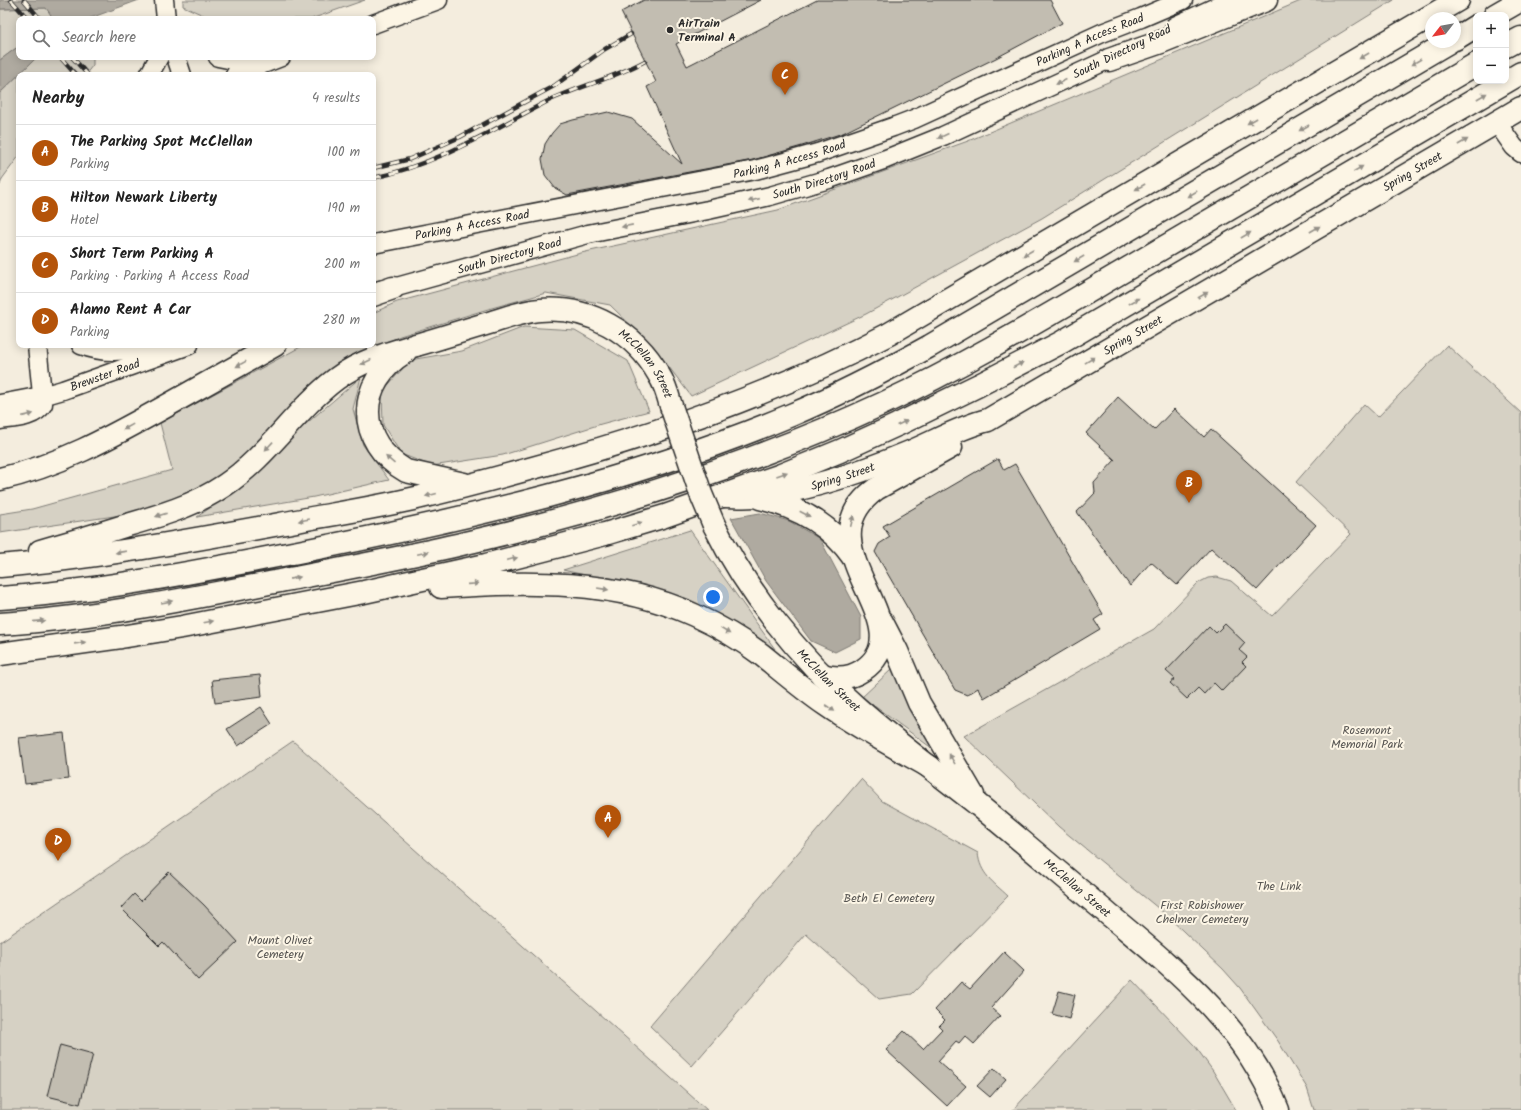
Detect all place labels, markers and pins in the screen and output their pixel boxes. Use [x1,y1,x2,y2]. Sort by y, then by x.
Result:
place label: AirTrain Terminal A [678,14,736,47]
marker: AirTrain Terminal A [665,25,675,35]
pin: C [772,62,798,95]
pin: B [1176,470,1202,503]
pin: A [595,805,621,838]
pin: D [45,828,71,861]

